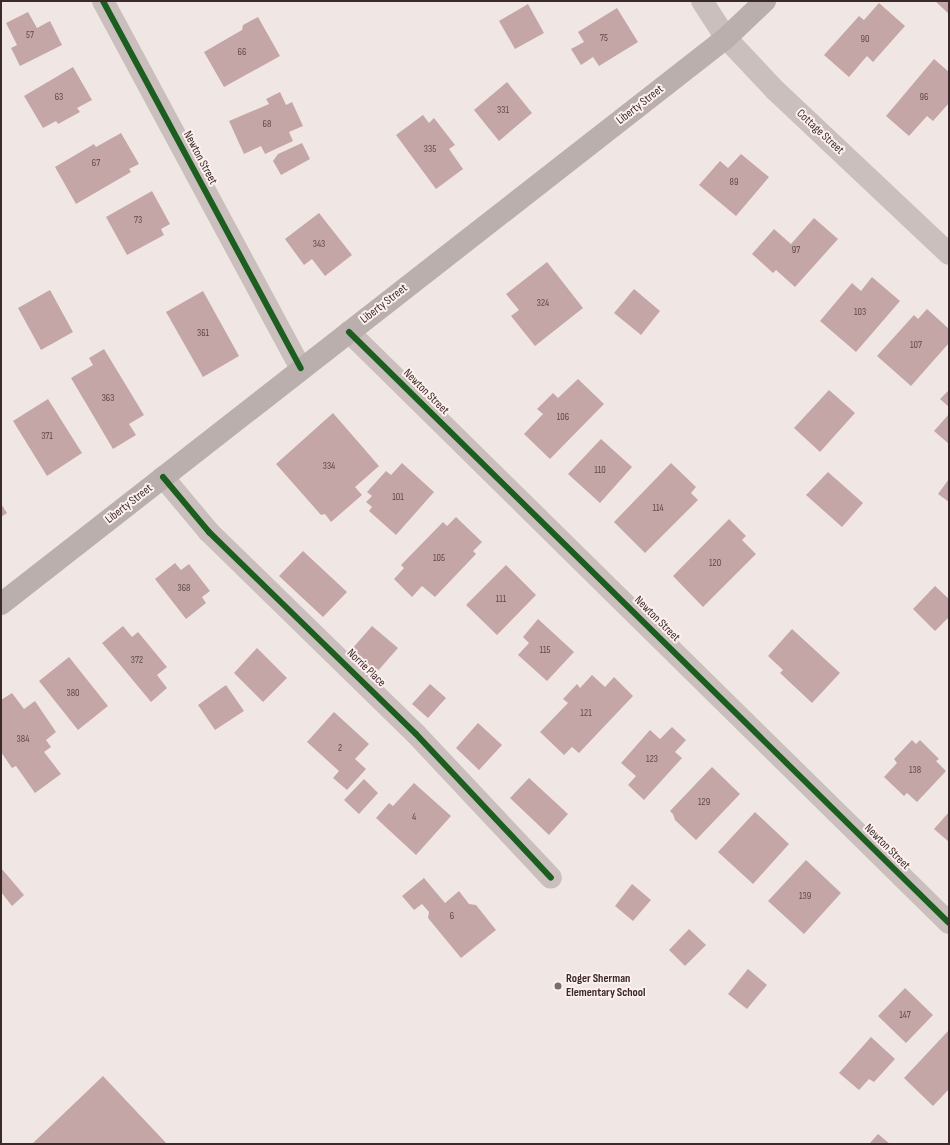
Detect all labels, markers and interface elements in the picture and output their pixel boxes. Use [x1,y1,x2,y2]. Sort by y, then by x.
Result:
house number: 57 [26,30,34,42]
house number: 75 [600,33,608,45]
house number: 90 [861,34,869,46]
house number: 66 [238,47,246,59]
street label: Liberty Street [614,82,666,128]
house number: 63 [55,92,63,104]
house number: 96 [920,92,928,104]
house number: 331 [497,105,509,117]
street label: Cottage Street [793,106,847,158]
house number: 68 [263,119,271,131]
street label: Newton Street [180,129,220,187]
house number: 335 [424,144,436,156]
house number: 67 [92,158,100,170]
house number: 89 [730,177,738,189]
house number: 73 [134,215,142,227]
house number: 343 [313,239,325,251]
house number: 97 [792,245,800,257]
street label: Liberty Street [358,281,410,327]
house number: 324 [537,298,549,310]
house number: 103 [854,307,866,319]
house number: 361 [197,328,209,340]
house number: 107 [910,340,922,352]
street label: Newton Street [400,366,452,418]
house number: 363 [102,393,114,405]
house number: 106 [557,412,569,424]
house number: 371 [41,431,53,443]
house number: 334 [323,461,335,473]
house number: 110 [594,465,606,477]
street label: Liberty Street [103,481,155,527]
house number: 101 [392,492,404,504]
house number: 114 [652,503,664,515]
house number: 105 [433,553,445,565]
house number: 120 [709,558,721,570]
house number: 368 [178,583,190,595]
street label: Newton Street [631,593,683,645]
house number: 111 [496,594,506,606]
house number: 115 [539,645,551,657]
street label: Norrie Place [344,646,388,690]
house number: 372 [131,655,143,667]
house number: 380 [66,688,80,700]
house number: 121 [580,708,592,720]
house number: 384 [17,734,29,746]
house number: 2 [338,743,342,755]
house number: 123 [646,754,658,766]
house number: 138 [909,765,921,777]
house number: 129 [698,797,710,809]
house number: 4 [412,812,416,824]
street label: Newton Street [861,821,913,873]
house number: 139 [799,891,811,903]
house number: 6 [450,911,454,923]
place label: Roger Sherman Elementary School [566,972,646,1000]
marker: Roger Sherman Elementary School [553,981,563,991]
house number: 147 [899,1010,911,1022]

